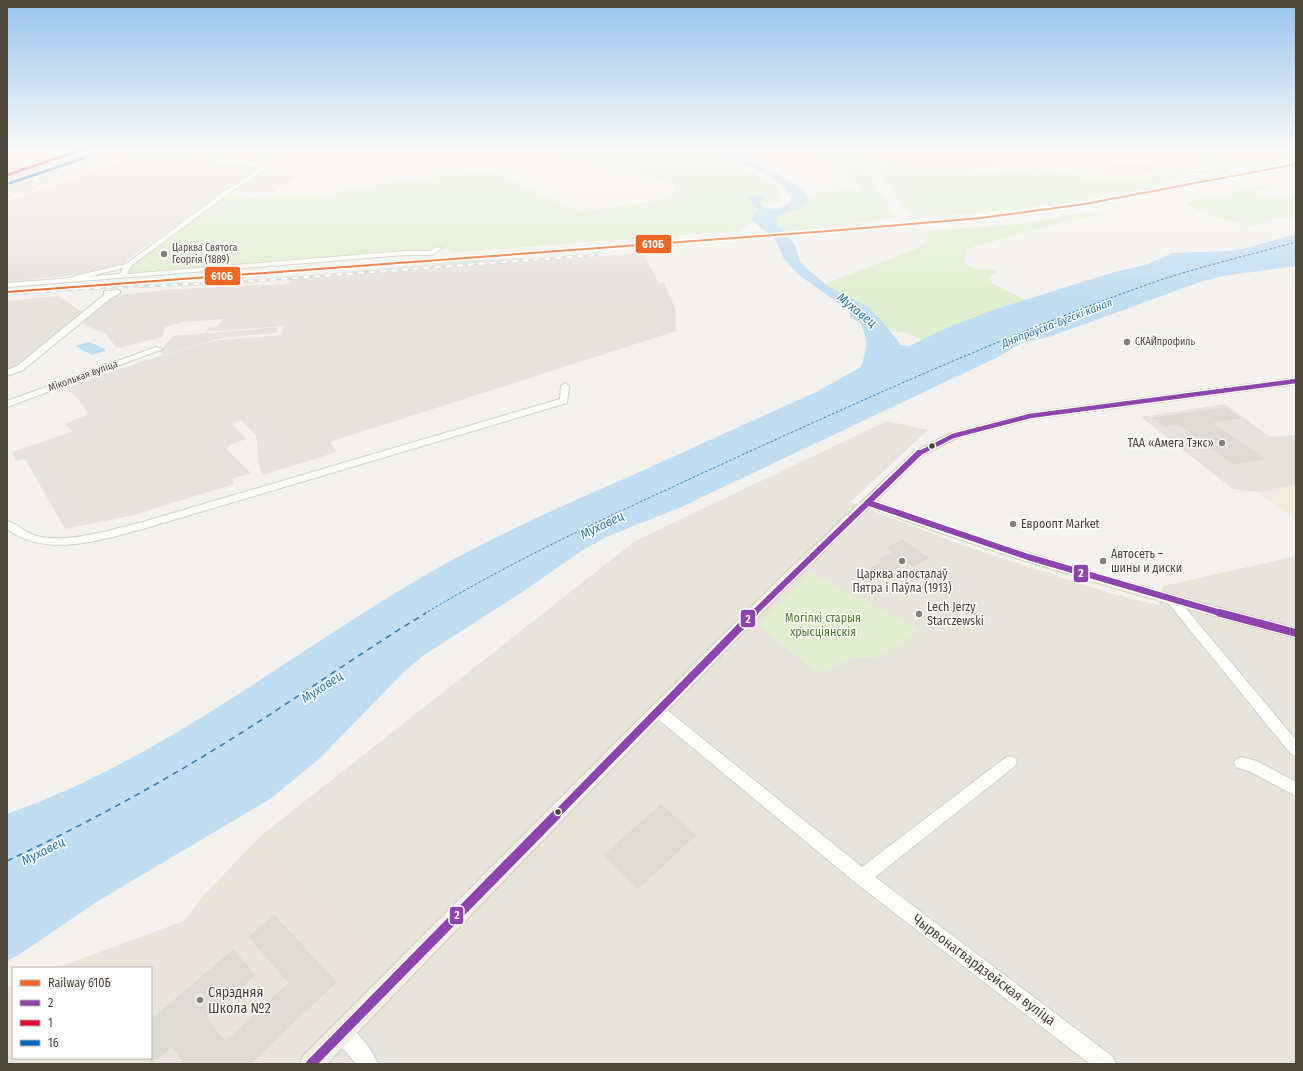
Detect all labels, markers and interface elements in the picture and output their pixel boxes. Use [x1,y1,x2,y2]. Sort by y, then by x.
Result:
line badge: 610Б [635,234,672,254]
text: 610Б [642,238,664,251]
place label: Царква Святога Георгія (1889) [172,242,238,266]
marker: Царква Святога Георгія (1889) [159,249,169,259]
line badge: 610Б [204,266,241,286]
text: 610Б [211,270,233,283]
water label: Мухавец [834,290,880,331]
water label: Дняпроўска-Бугскі канал [999,296,1114,350]
place label: СКАЙпрофиль [1135,335,1195,348]
marker: СКАЙпрофиль [1122,337,1132,347]
street label: Міколькая вуліца [46,357,119,394]
place label: ТАА «Амега Тэкс» [1128,436,1214,450]
marker: ТАА «Амега Тэкс» [1217,438,1227,448]
unlabelled marker [927,441,937,451]
water label: Мухавец [578,508,626,542]
place label: Евроопт Market [1021,517,1100,531]
marker: Евроопт Market [1008,519,1018,529]
place label: Автосеть – шины и диски [1111,547,1182,575]
marker: Царква апосталаў Пятра і Паўла (1913) [897,556,907,566]
marker: Автосеть – шины и диски [1098,556,1108,566]
line badge: 2 [1073,564,1089,583]
place label: Царква апосталаў Пятра і Паўла (1913) [852,567,952,595]
text: 2 [1077,567,1084,580]
place label: Lech Jerzy Starczewski [927,600,984,628]
line badge: 2 [740,609,756,628]
marker: Lech Jerzy Starczewski [914,609,924,619]
park label: Могілкі старыя хрысціянскія [785,611,861,639]
text: 2 [744,613,751,626]
water label: Мухавец [298,668,346,706]
unlabelled marker [553,807,563,817]
water label: Мухавец [19,834,67,868]
line badge: 2 [449,906,464,925]
text: 2 [453,909,460,922]
street label: Чырвонагвардзейская вуліца [909,911,1059,1029]
legend [12,967,152,1059]
text: Railway 610Б [48,976,111,990]
place label: Сярэдняя Школа №2 [208,984,271,1017]
marker: Сярэдняя Школа №2 [195,995,205,1005]
text: 2 [48,996,53,1010]
text: 1 [48,1016,53,1030]
text: 16 [48,1036,59,1050]

